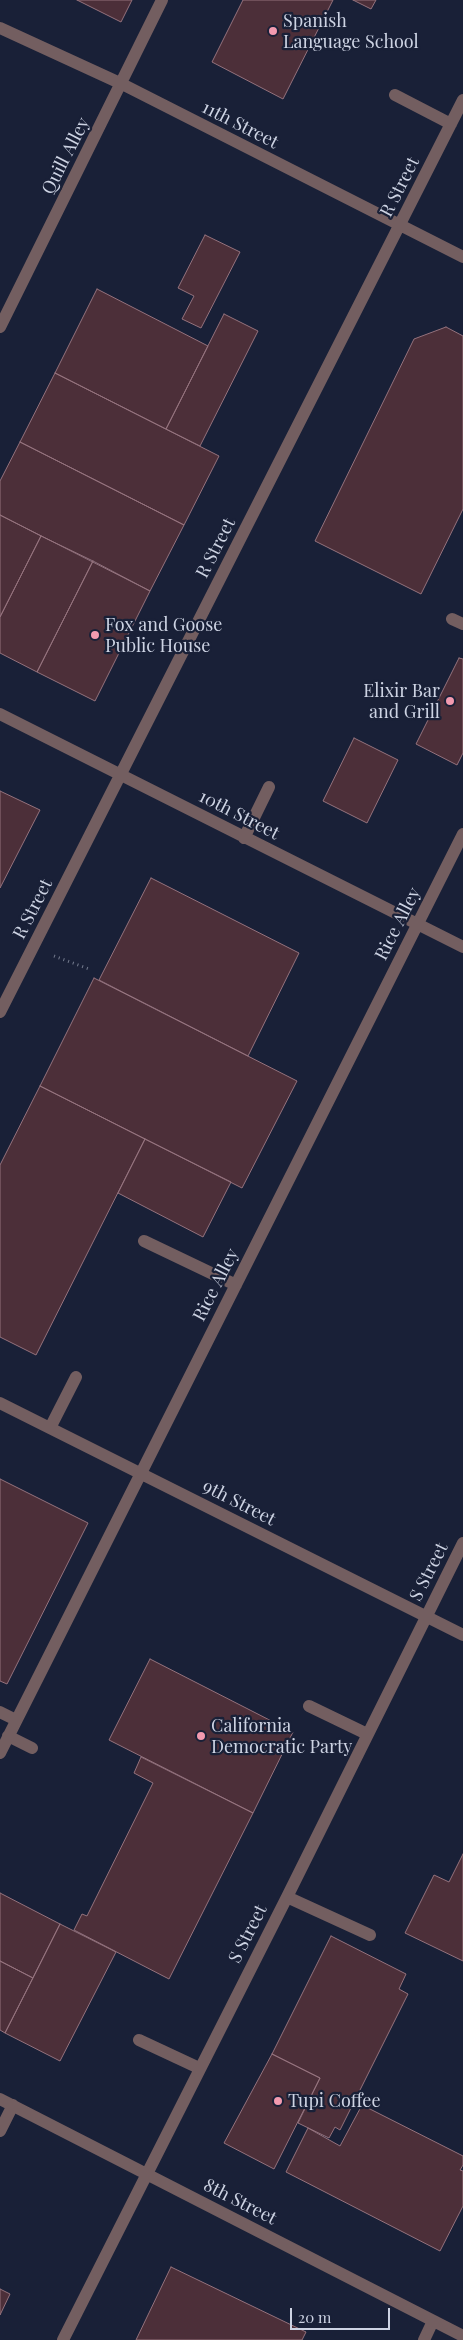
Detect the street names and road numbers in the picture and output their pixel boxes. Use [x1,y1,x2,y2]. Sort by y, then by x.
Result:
street label: 11th Street [198,97,282,153]
street label: Quill Alley [37,114,95,198]
street label: R Street [376,153,424,221]
street label: R Street [192,514,240,582]
street label: 10th Street [195,786,283,844]
street label: R Street [9,875,57,943]
street label: Rice Alley [371,884,425,964]
street label: Rice Alley [189,1245,243,1325]
street label: 9th Street [199,1475,279,1531]
street label: S Street [405,1539,453,1605]
street label: S Street [224,1901,272,1967]
street label: 8th Street [200,2174,280,2230]

